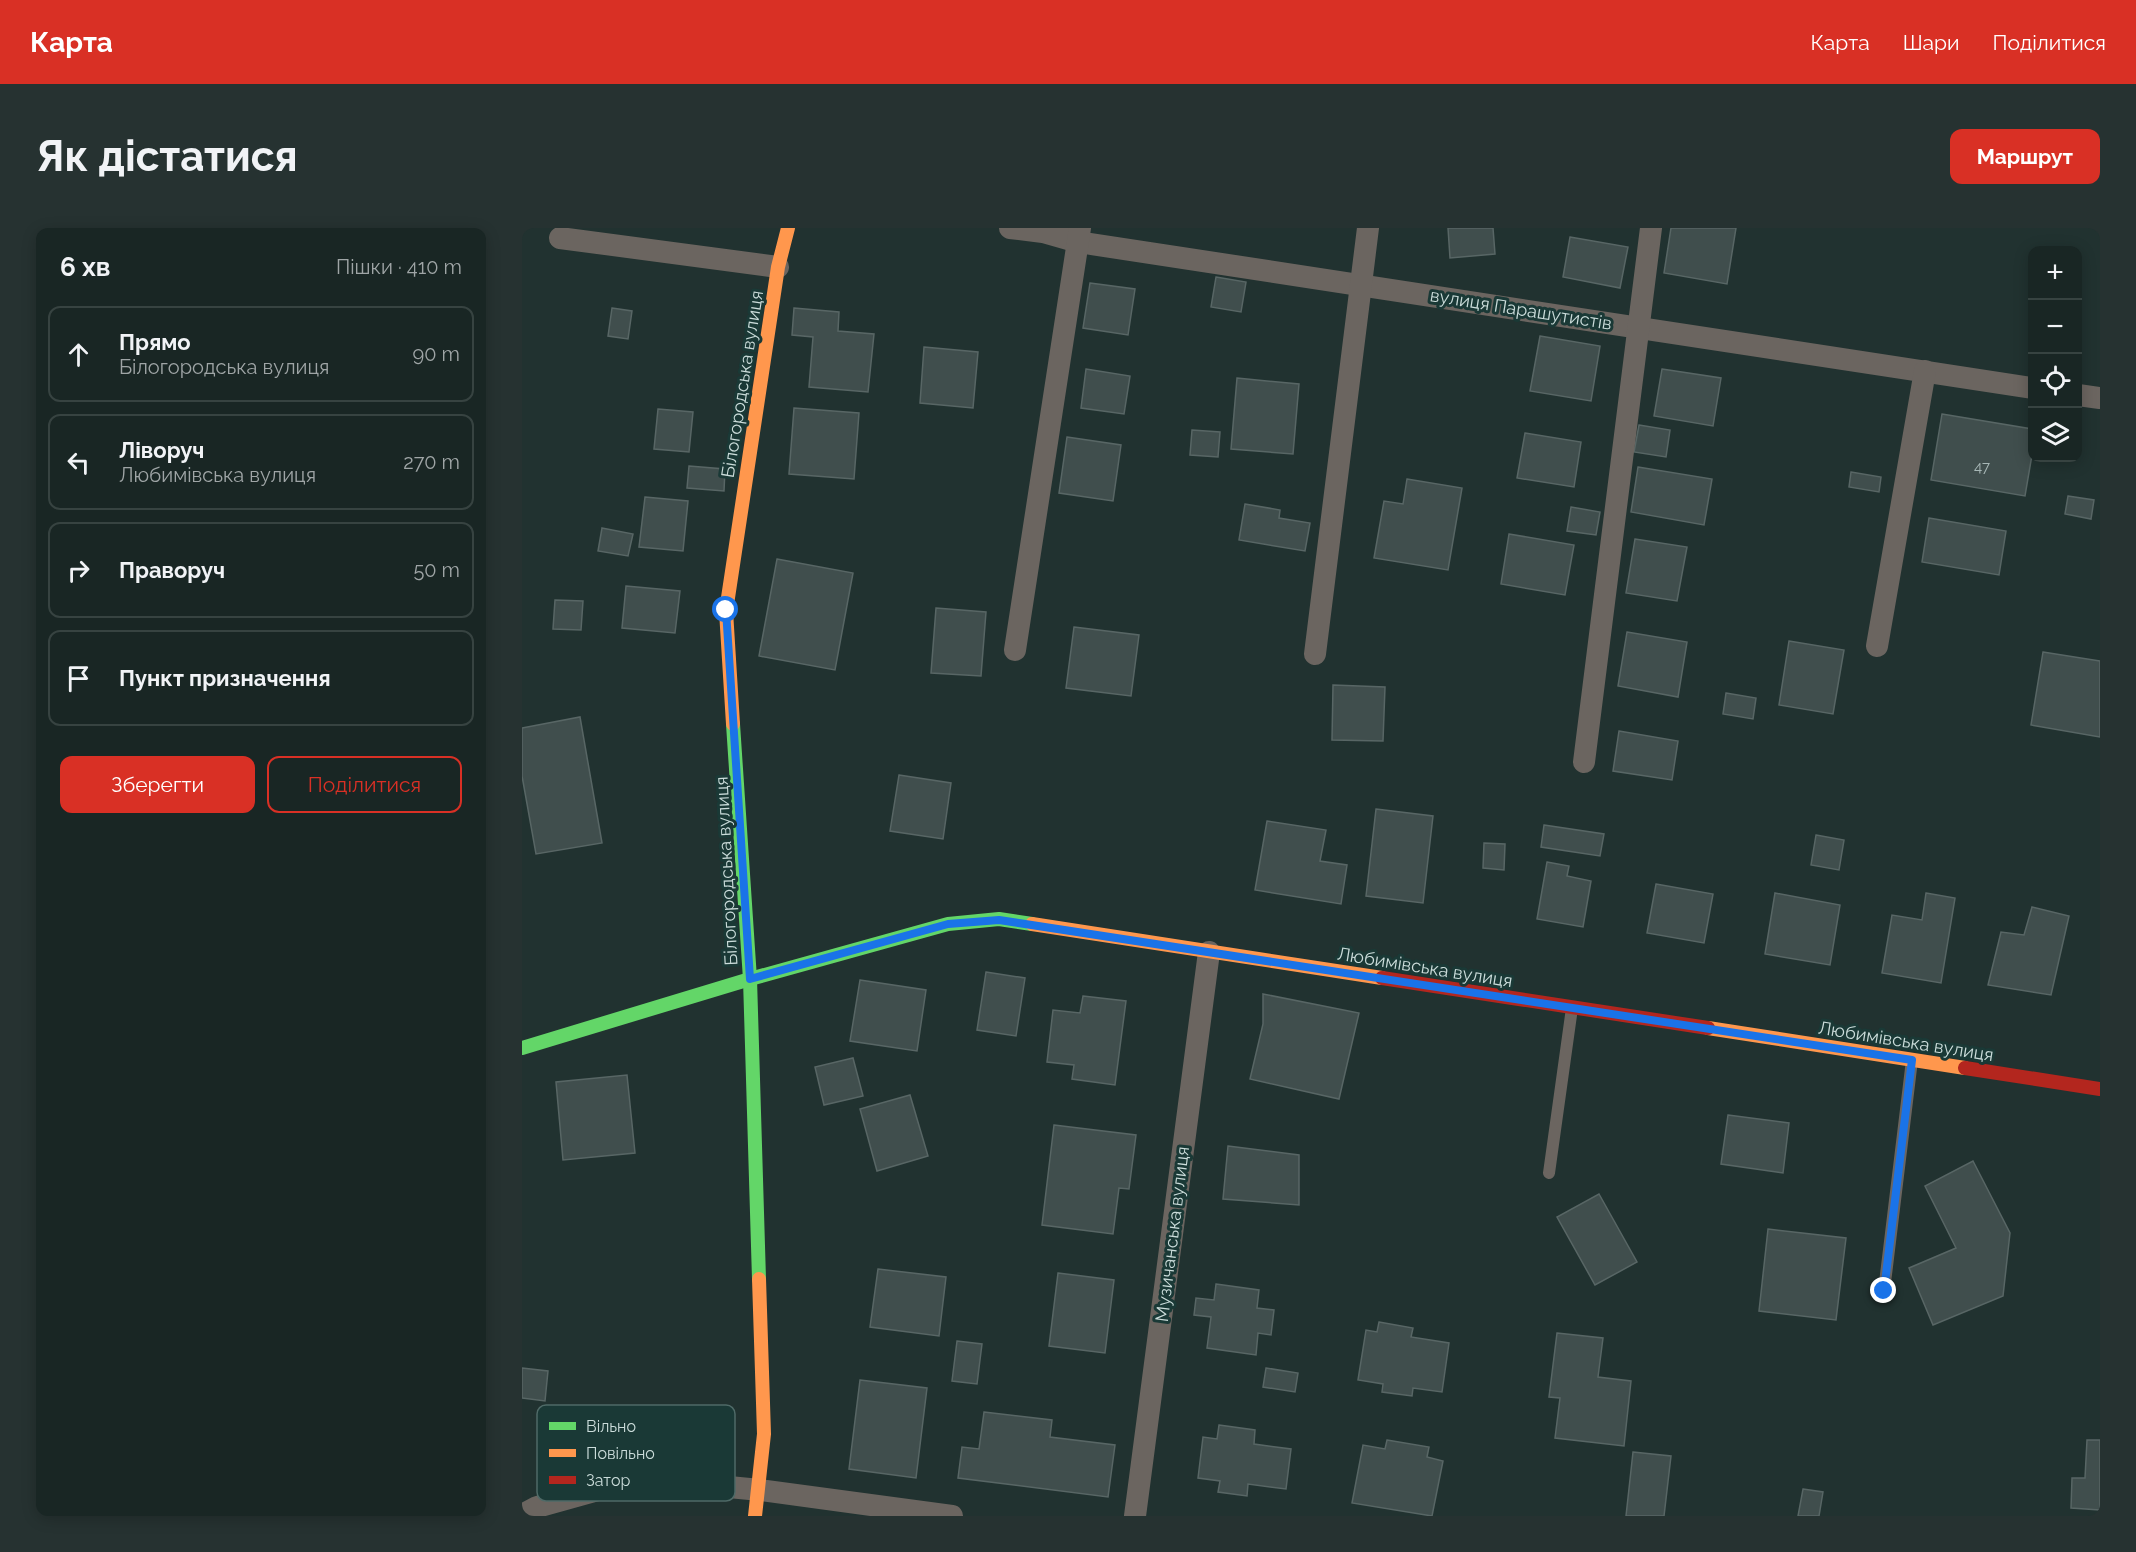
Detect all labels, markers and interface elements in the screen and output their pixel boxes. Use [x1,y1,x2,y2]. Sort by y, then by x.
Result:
text: Карта [30,26,113,59]
text: Карта [1811,30,1870,55]
text: Шари [1903,30,1960,55]
text: Поділитися [1993,30,2106,55]
button: Маршрут [1950,129,2100,184]
text: Як дістатися [36,132,298,181]
map controls [2028,246,2082,462]
button: + [2028,246,2082,300]
text: 6 хв [60,252,111,282]
text: Пішки · 410 m [336,255,462,279]
street label: вулиця Парашутистів [1429,284,1613,334]
street label: Білогородська вулиця [717,289,767,479]
button: − [2028,300,2082,354]
text: Прямо [119,329,191,355]
icon: ahead [62,338,95,371]
text: 90 m [413,342,460,366]
button: locate [2028,354,2082,408]
text: Білогородська вулиця [119,355,329,379]
button: layers [2028,408,2082,462]
text: Ліворуч [119,437,204,463]
icon: left [62,446,95,479]
text: 270 m [403,450,460,474]
house number: 47 [1974,458,1990,476]
text: Любимівська вулиця [119,463,316,487]
icon: right [62,554,95,587]
text: Праворуч [119,557,225,583]
text: 50 m [413,558,460,582]
route start [712,596,738,622]
icon: arrive [62,662,95,695]
text: Пункт призначення [119,665,331,691]
button: Зберегти [60,756,255,813]
button: Поділитися [267,756,462,813]
street label: Білогородська вулиця [711,776,741,966]
street label: Любимівська вулиця [1336,943,1514,991]
street label: Любимівська вулиця [1817,1017,1995,1065]
street label: Музичанська вулиця [1151,1145,1193,1323]
route end [1870,1277,1896,1303]
legend [537,1405,735,1501]
text: Вільно [586,1417,636,1436]
text: Повільно [586,1444,655,1463]
text: Затор [586,1471,630,1490]

